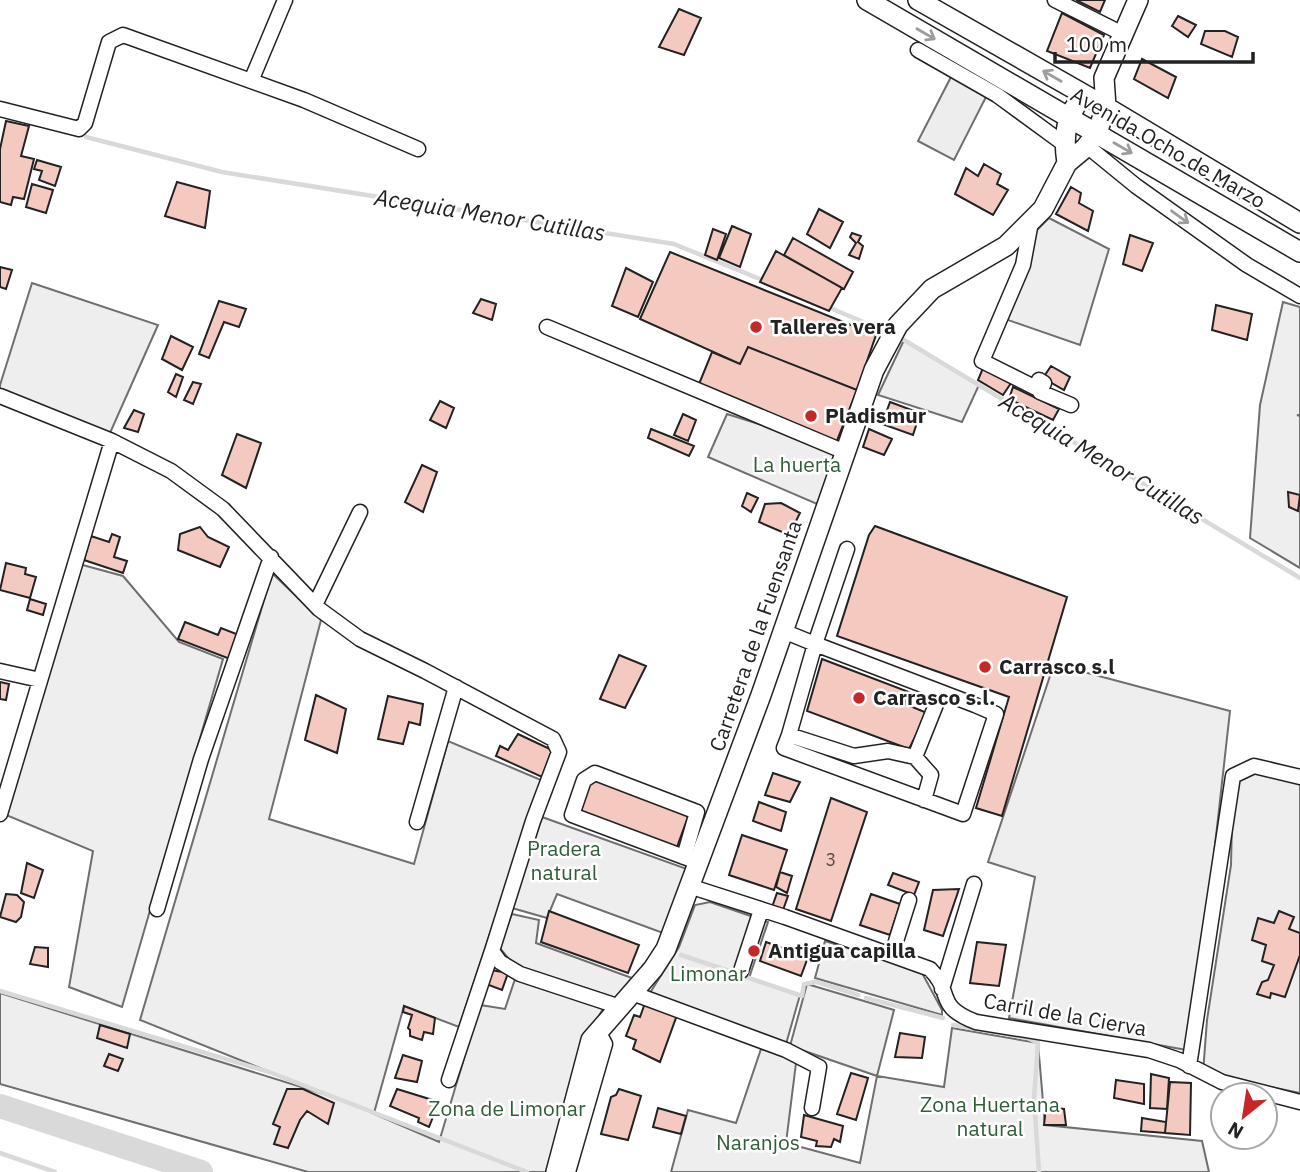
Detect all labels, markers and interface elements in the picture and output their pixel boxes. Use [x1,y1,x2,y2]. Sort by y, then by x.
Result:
scale bar [1055,21,1253,65]
one-way arrow [915,27,935,41]
text: 100 m [1066,30,1127,58]
one-way arrow [1042,69,1062,83]
street label: Avenida Ocho de Marzo [1066,80,1271,214]
one-way arrow [1112,141,1132,155]
water label: Acequia Menor Cutillas [372,181,608,247]
one-way arrow [1170,210,1189,224]
place label: Talleres vera [770,312,896,340]
marker: Talleres vera [748,319,764,335]
water label: Acequia Menor Cutillas [994,385,1210,531]
place label: Pladismur [825,401,927,429]
marker: Pladismur [803,408,819,424]
park label: La huerta [753,450,841,478]
street label: Carretera de la Fuensanta [702,516,808,755]
place label: Carrasco s.l [999,652,1115,680]
marker: Carrasco s.l [977,659,993,675]
place label: Carrasco s.l. [873,683,995,711]
marker: Carrasco s.l. [851,690,867,706]
park label: Pradera natural [527,834,601,886]
house number: 3 [826,848,836,871]
place label: Antigua capilla [768,936,916,964]
marker: Antigua capilla [746,943,762,959]
park label: Limonar [670,959,747,987]
street label: Carril de la Cierva [981,986,1149,1042]
north arrow [1209,1081,1279,1151]
park label: Zona Huertana natural [920,1090,1060,1142]
park label: Zona de Limonar [428,1094,586,1122]
text: N [1224,1117,1247,1145]
park label: Naranjos [716,1128,800,1156]

